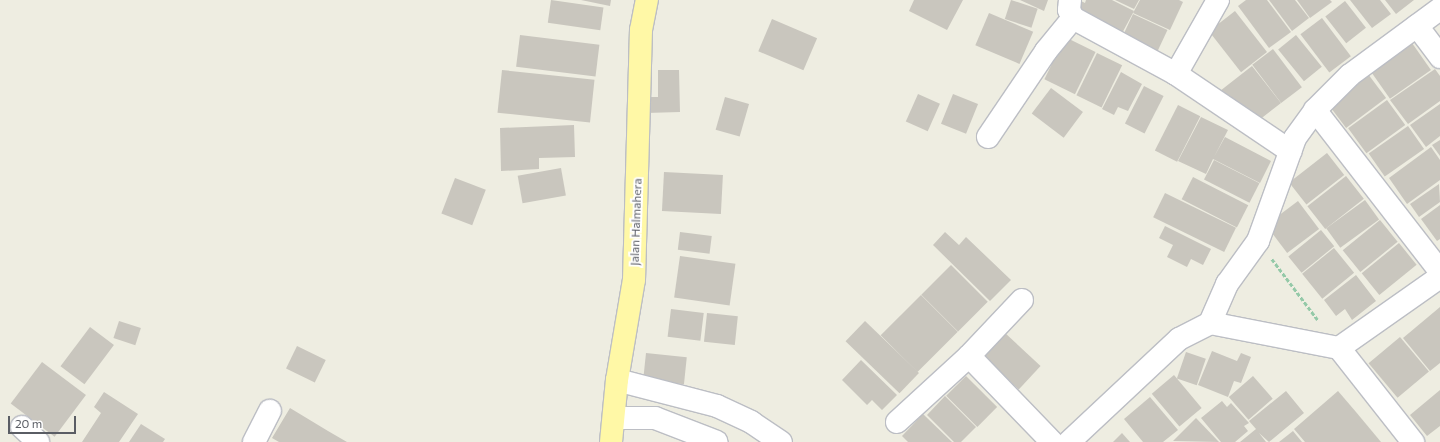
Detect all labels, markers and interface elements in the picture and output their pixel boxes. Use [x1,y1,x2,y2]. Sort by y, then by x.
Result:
street label: Jalan Halmahera [627,178,645,266]
scale bar [10,408,78,434]
text: 20 m [15,416,42,430]

